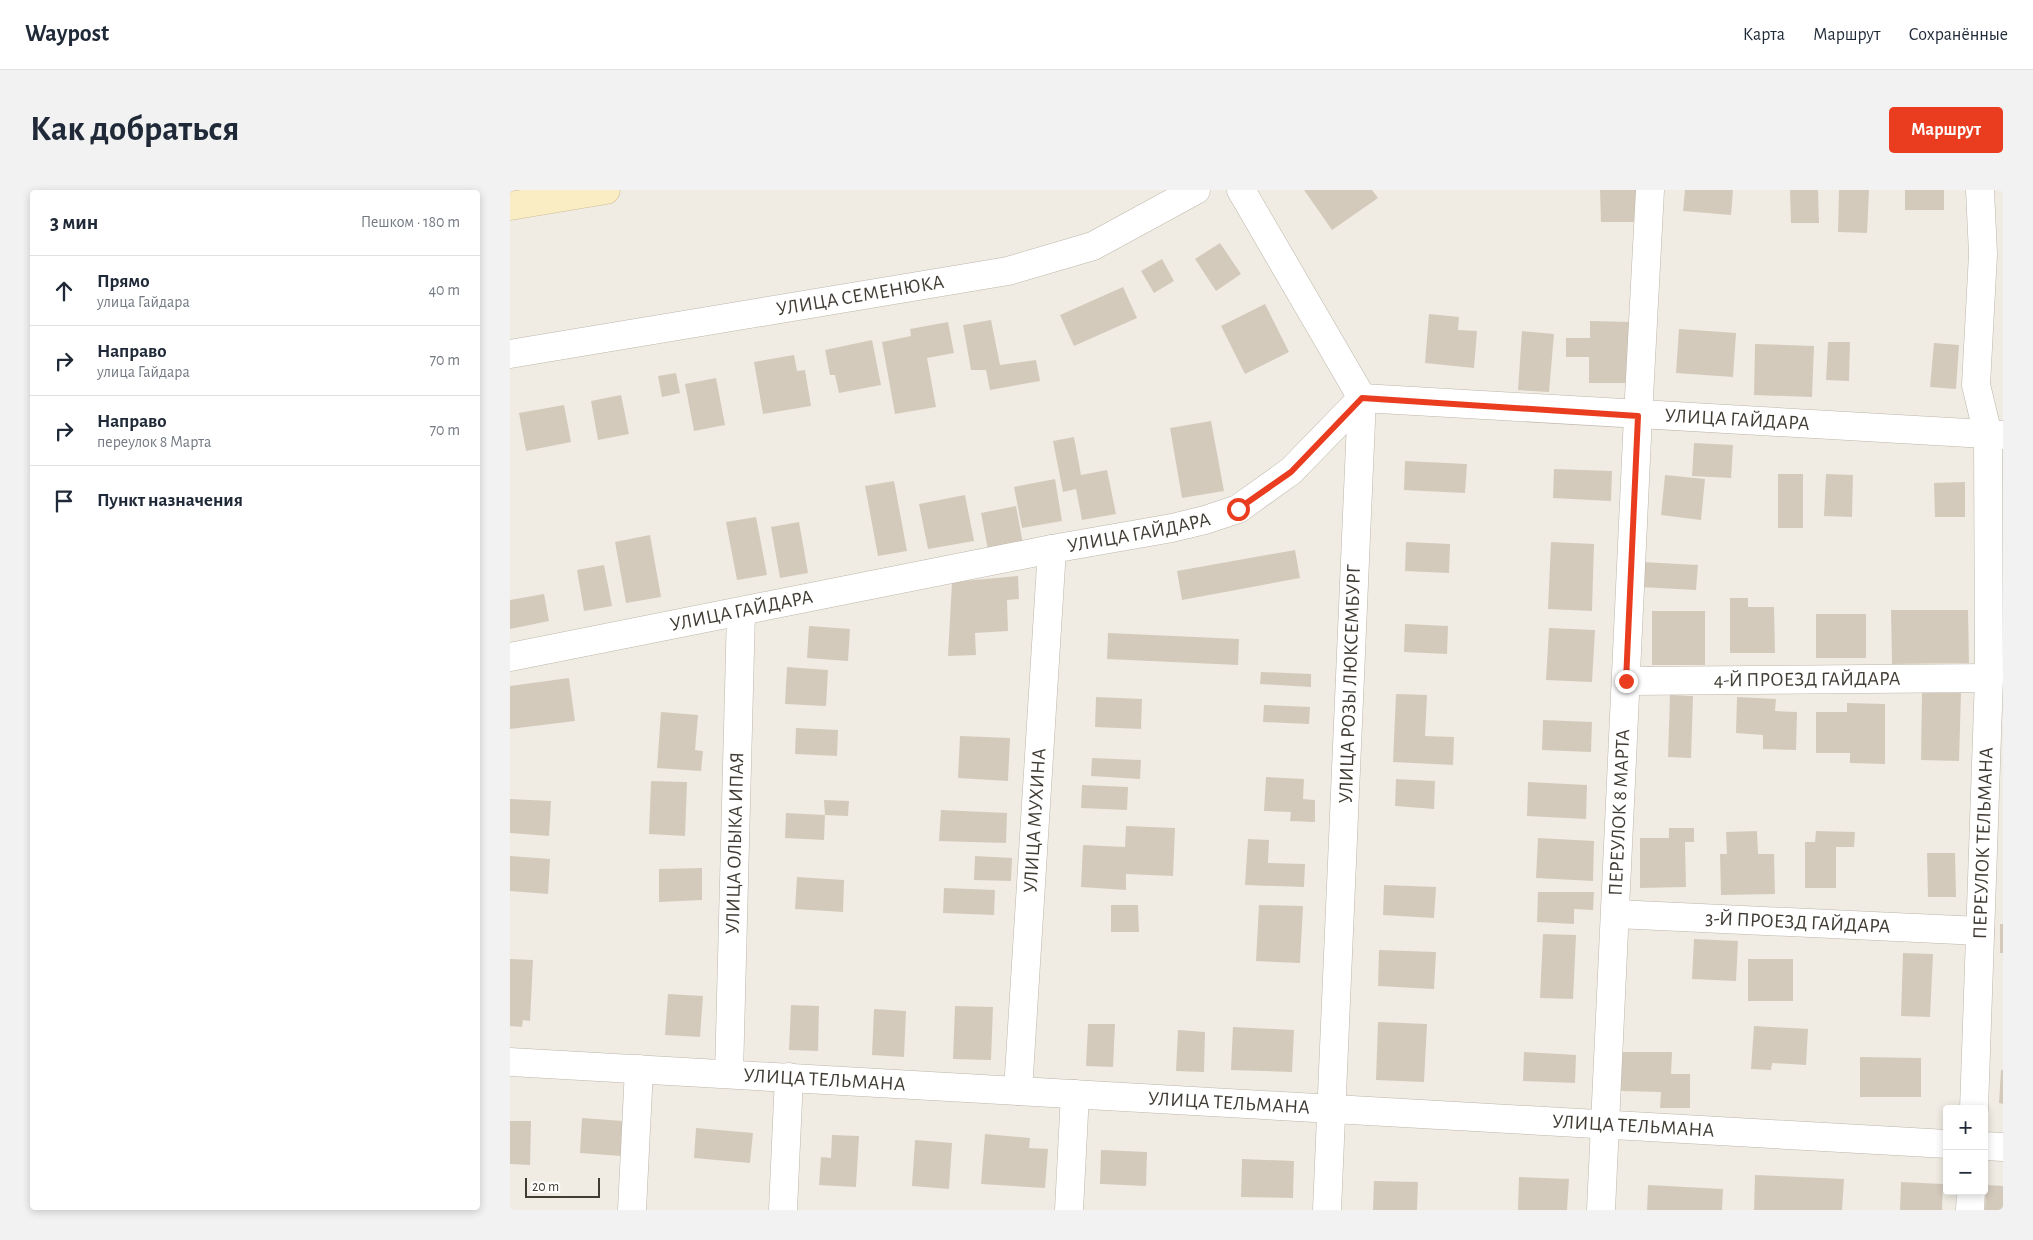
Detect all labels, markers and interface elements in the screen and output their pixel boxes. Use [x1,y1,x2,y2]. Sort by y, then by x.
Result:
text: Waypost [25,22,109,46]
text: Карта [1743,26,1785,44]
text: Маршрут [1813,26,1881,44]
text: Сохранённые [1909,26,2008,44]
button: Маршрут [1889,107,2003,153]
text: Как добраться [30,112,239,147]
text: 3 мин [50,212,98,233]
text: Пешком · 180 m [361,214,460,230]
text: Прямо [97,272,150,291]
street label: УЛИЦА СЕМЕНЮКА [775,272,946,319]
icon: ahead [50,277,78,305]
text: 40 m [428,282,460,298]
text: улица Гайдара [97,294,190,310]
text: Направо [97,342,167,361]
icon: right [50,347,78,375]
text: 70 m [429,352,460,368]
text: улица Гайдара [97,364,190,380]
street label: УЛИЦА ГАЙДАРА [1664,405,1810,434]
text: Направо [97,412,167,431]
icon: right [50,417,78,445]
text: 70 m [429,422,460,438]
text: переулок 8 Марта [97,434,211,450]
icon: arrive [50,487,78,515]
text: Пункт назначения [97,491,243,510]
route start [1227,498,1250,521]
street label: УЛИЦА ГАЙДАРА [1066,509,1213,556]
street label: УЛИЦА РОЗЫ ЛЮКСЕМБУРГ [1336,564,1364,804]
street label: УЛИЦА ГАЙДАРА [668,587,815,635]
street label: 4-Й ПРОЕЗД ГАЙДАРА [1714,669,1901,690]
route end [1615,670,1638,693]
street label: ПЕРЕУЛОК 8 МАРТА [1606,728,1633,896]
street label: ПЕРЕУЛОК ТЕЛЬМАНА [1970,746,1997,940]
street label: УЛИЦА МУХИНА [1020,747,1050,894]
street label: УЛИЦА ОЛЫКА ИПАЯ [723,752,747,935]
street label: 3-Й ПРОЕЗД ГАЙДАРА [1705,908,1891,937]
street label: УЛИЦА ТЕЛЬМАНА [743,1065,906,1095]
street label: УЛИЦА ТЕЛЬМАНА [1147,1088,1311,1118]
map controls [1943,1105,1988,1195]
button: + [1943,1105,1988,1150]
street label: УЛИЦА ТЕЛЬМАНА [1551,1111,1715,1141]
button: − [1943,1150,1988,1195]
scale bar [525,1175,600,1198]
text: 20 m [532,1180,559,1194]

